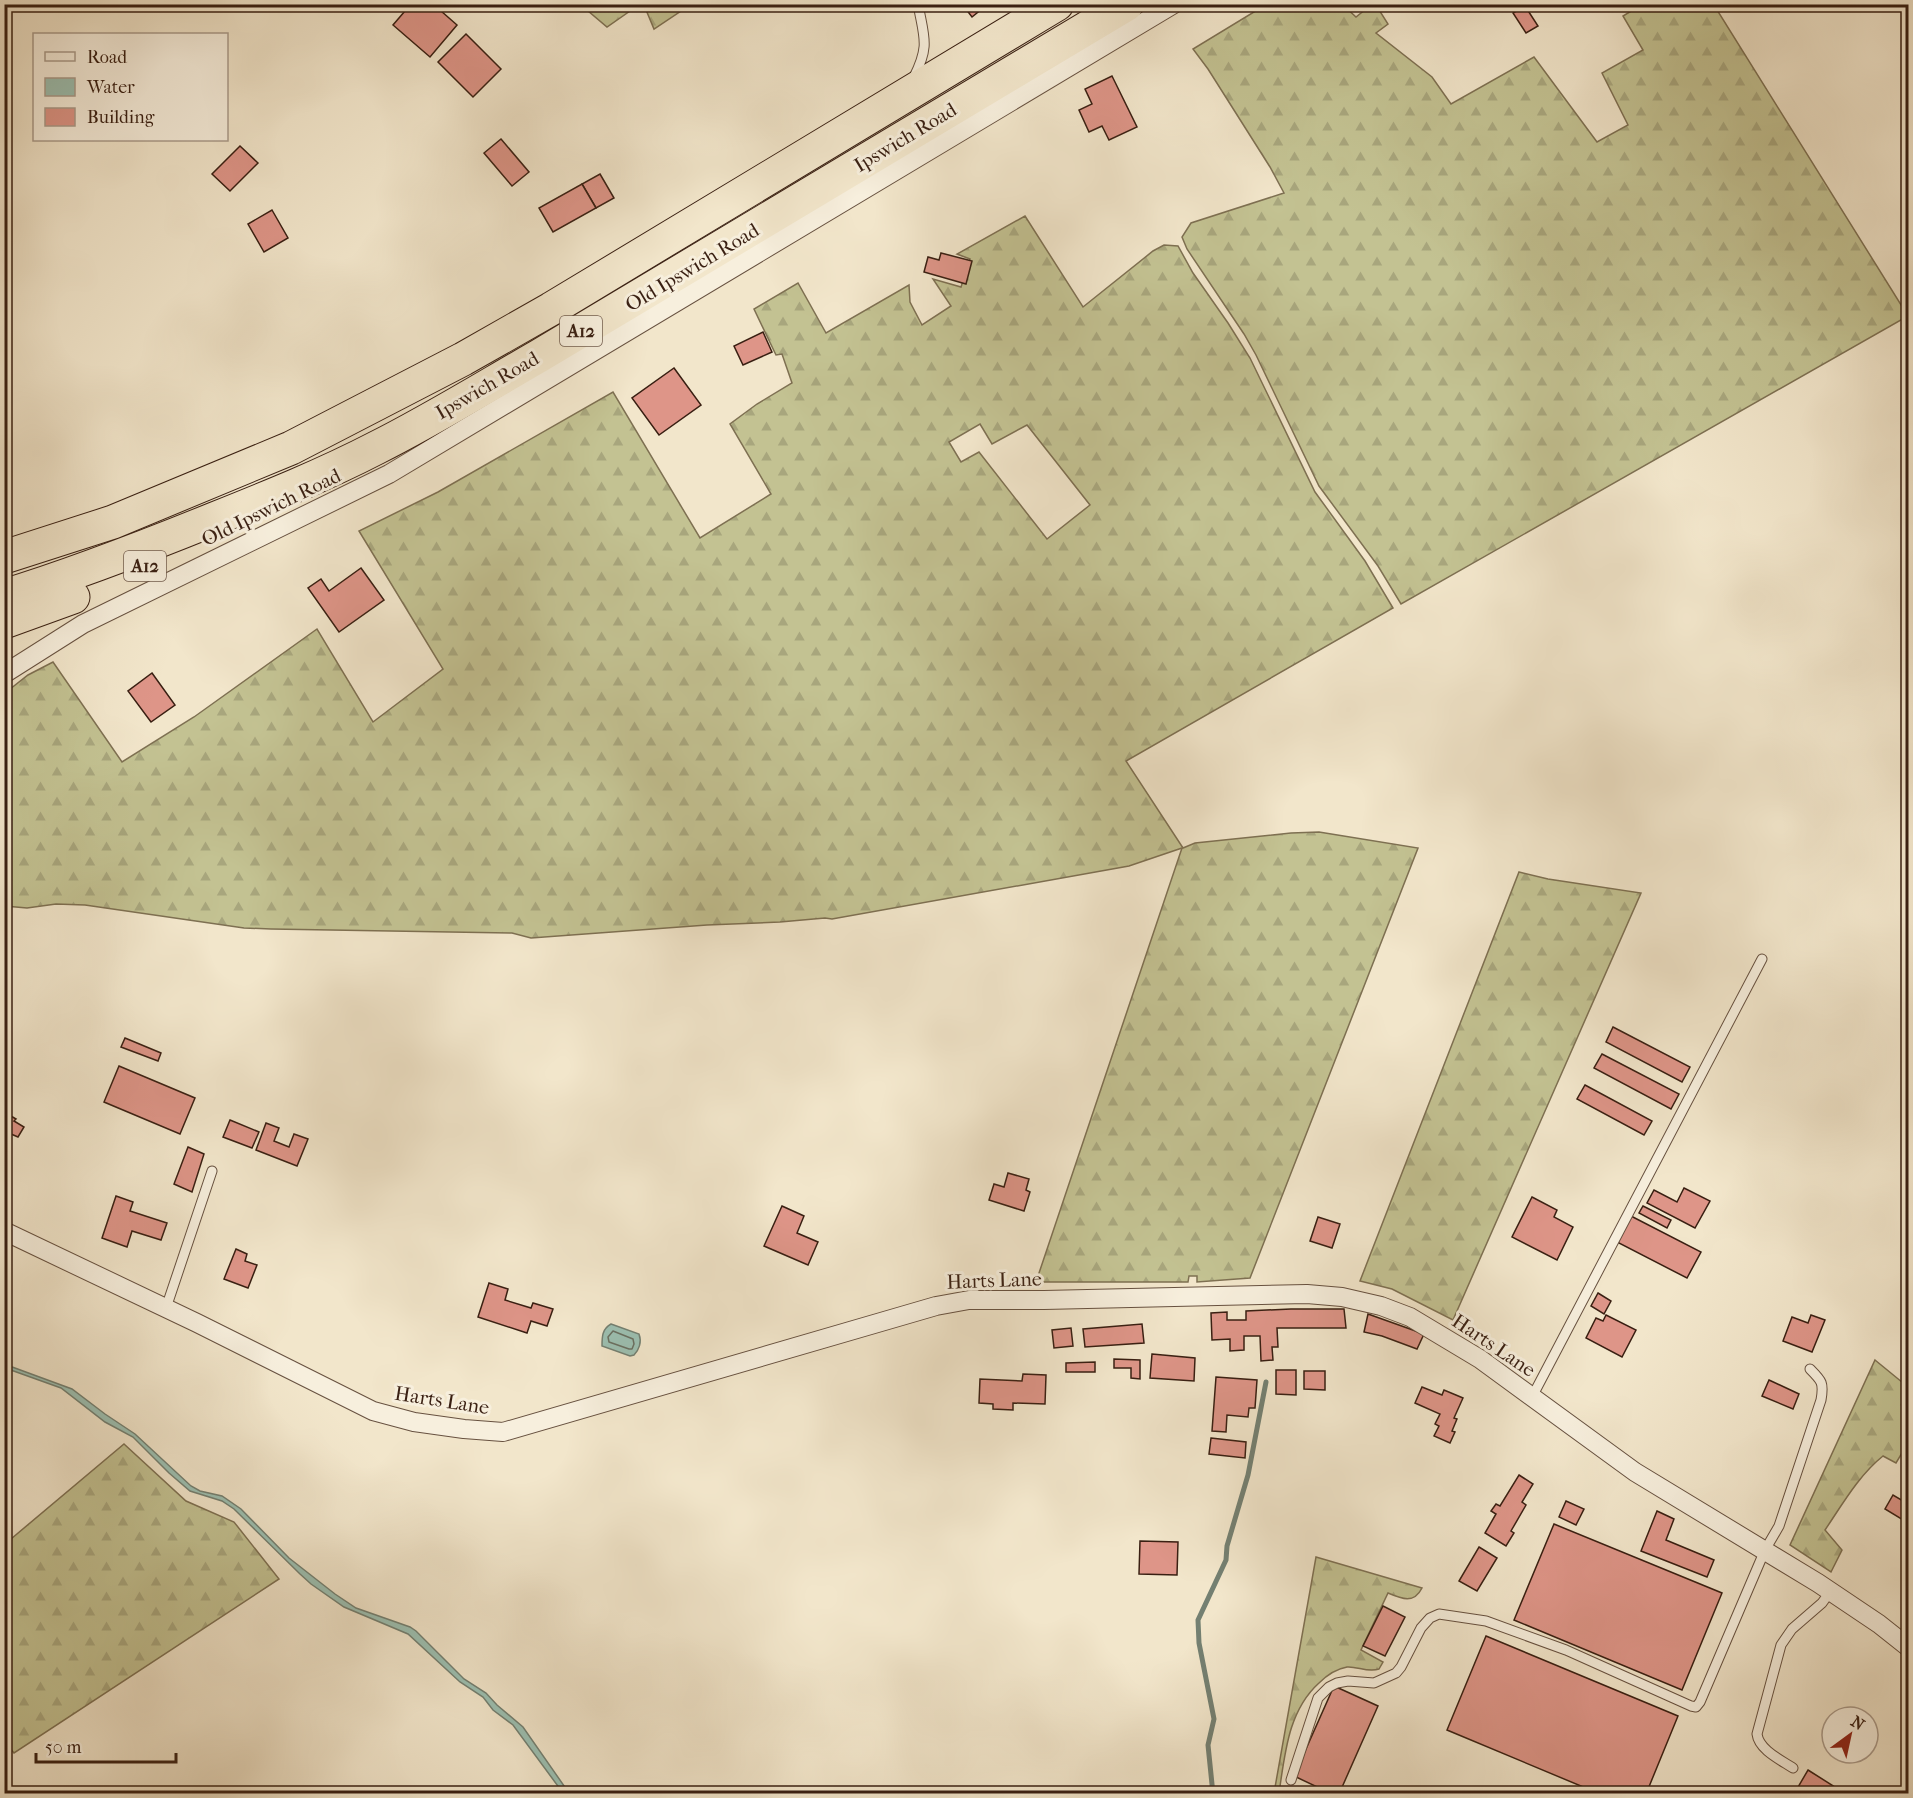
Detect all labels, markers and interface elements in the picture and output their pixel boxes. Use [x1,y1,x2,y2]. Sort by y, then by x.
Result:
legend [33,33,228,141]
text: Road [87,47,127,68]
text: Water [86,77,135,98]
street label: Ipswich Road [850,97,962,177]
text: Building [87,107,155,128]
street label: Old Ipswich Road [621,218,764,316]
road number: A12 [560,316,602,346]
street label: Ipswich Road [432,346,544,424]
street label: Old Ipswich Road [198,463,345,551]
road number: A12 [124,551,166,581]
street label: Harts Lane [946,1267,1042,1294]
street label: Harts Lane [1448,1309,1540,1382]
street label: Harts Lane [393,1382,491,1419]
north arrow [1820,1705,1880,1765]
text: N [1848,1712,1869,1735]
scale bar [36,1726,176,1764]
text: 50 m [45,1737,82,1758]

